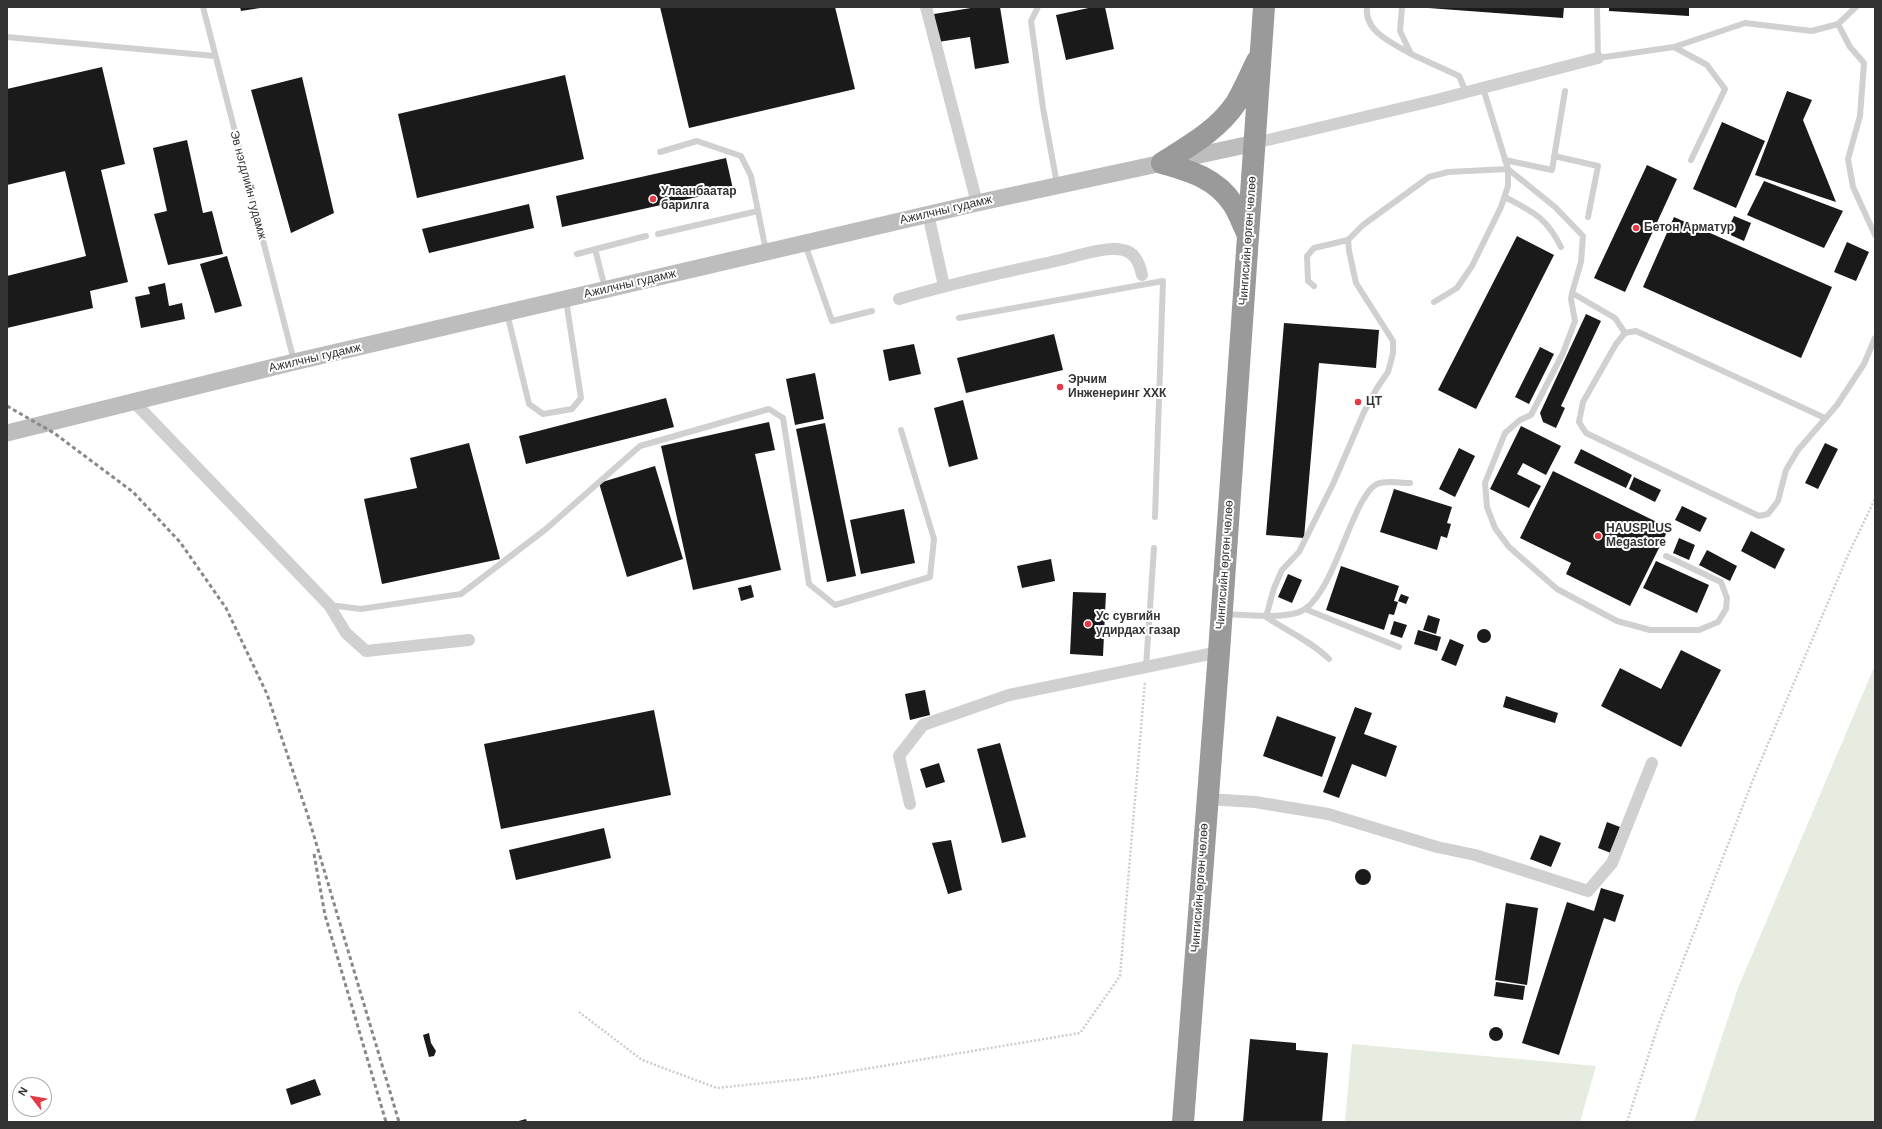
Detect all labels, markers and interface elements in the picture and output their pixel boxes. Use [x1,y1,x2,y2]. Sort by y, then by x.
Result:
street label: Эв нэгдлийн гудамж [227,129,269,241]
street label: Чингисийн өргөн чөлөө [1236,176,1260,306]
place label: Улаанбаатар барилга [661,185,737,213]
street label: Ажилчны гудамж [898,192,994,228]
marker: Улаанбаатар барилга [648,194,658,204]
place label: Бетон Арматур [1644,221,1734,235]
marker: Бетон Арматур [1631,223,1641,233]
street label: Ажилчны гудамж [582,266,678,302]
street label: Ажилчны гудамж [267,340,363,376]
place label: Эрчим Инженеринг ХХК [1068,373,1166,401]
marker: Эрчим Инженеринг ХХК [1055,382,1065,392]
place label: ЦТ [1366,395,1382,409]
marker: ЦТ [1353,397,1363,407]
street label: Чингисийн өргөн чөлөө [1213,500,1237,630]
place label: HAUSPLUS Megastore [1606,522,1672,550]
marker: HAUSPLUS Megastore [1593,531,1603,541]
place label: Ус сувгийн удирдах газар [1096,610,1180,638]
marker: Ус сувгийн удирдах газар [1083,619,1093,629]
street label: Чингисийн өргөн чөлөө [1188,823,1212,953]
north arrow [12,1077,52,1117]
text: N [15,1085,30,1098]

